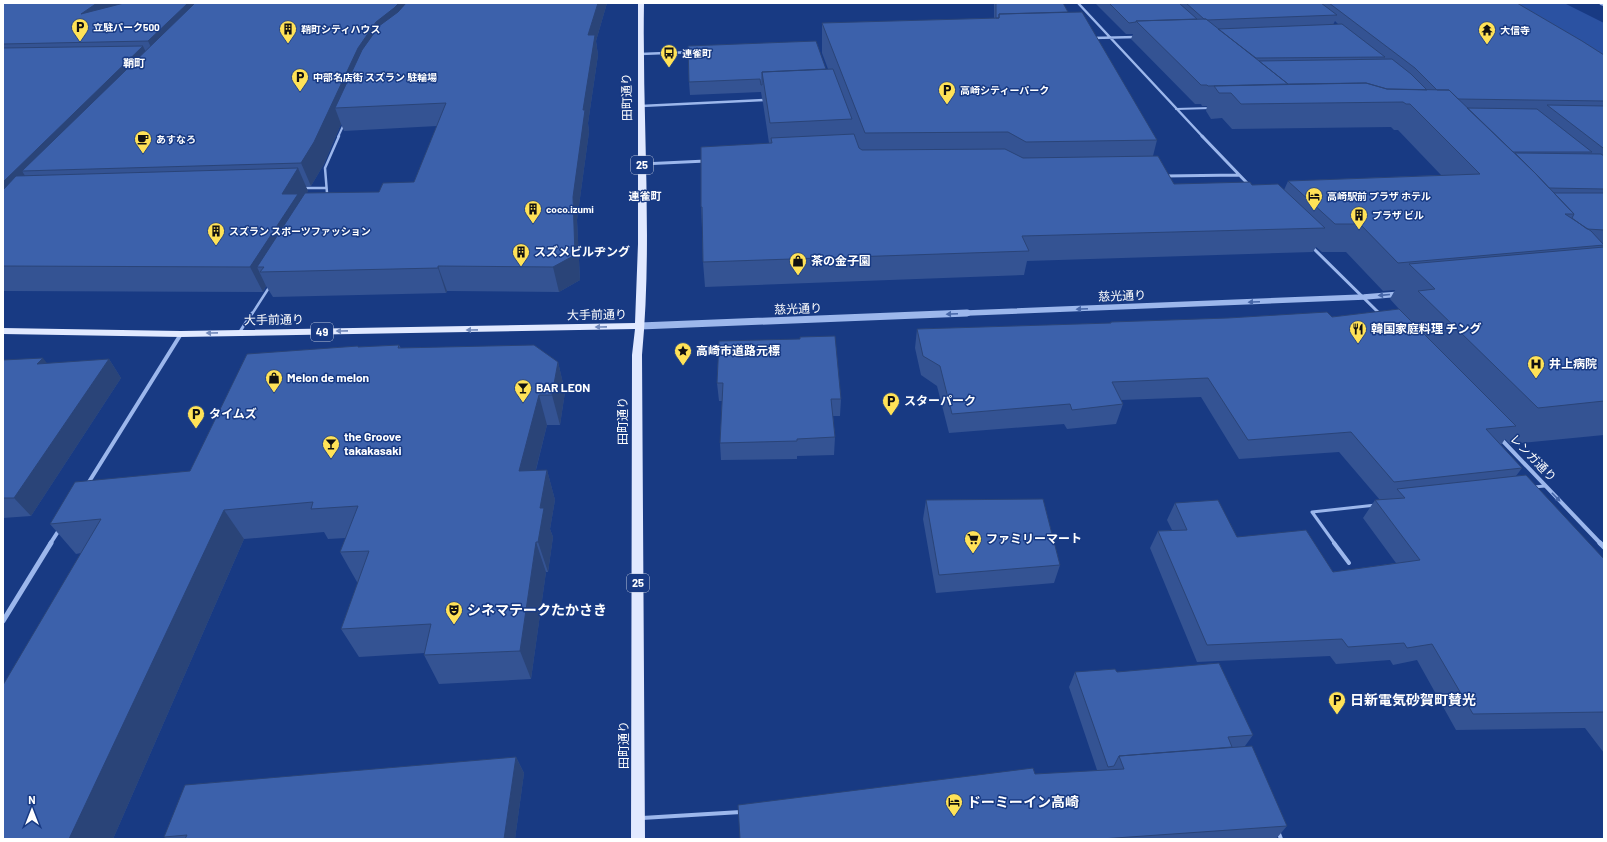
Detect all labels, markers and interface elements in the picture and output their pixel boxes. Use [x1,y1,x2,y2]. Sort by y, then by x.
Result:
parking icon: 立駐パーク500 [70,17,90,42]
building icon: 鞘町シティハウス [278,19,298,44]
temple icon: 大信寺 [1477,20,1497,45]
place label: 立駐パーク500 [93,21,160,33]
place label: 鞘町シティハウス [301,23,380,35]
place label: 大信寺 [1500,24,1530,36]
bus stop icon: 連雀町 [659,43,679,68]
place label: 連雀町 [682,47,712,59]
district label: 鞘町 [123,56,145,69]
parking icon: 中部名店街 スズラン 駐輪場 [290,67,310,92]
place label: 中部名店街 スズラン 駐輪場 [313,71,437,83]
street label: 田町通り [619,73,633,121]
parking icon: 高崎シティーパーク [937,80,957,105]
place label: 高崎シティーパーク [960,84,1049,96]
cafe icon: あすなろ [133,129,153,154]
place label: あすなろ [156,133,196,145]
road number: 25 [631,156,653,174]
hotel icon: 高崎駅前 プラザ ホテル [1304,186,1324,211]
district label: 連雀町 [629,189,662,202]
place label: 高崎駅前 プラザ ホテル [1327,190,1431,202]
building icon: coco.izumi [523,199,543,224]
place label: coco.izumi [546,203,594,215]
building icon: プラザ ビル [1349,205,1369,230]
place label: プラザ ビル [1372,209,1424,221]
building icon: スズラン スポーツファッション [206,221,226,246]
place label: スズラン スポーツファッション [229,225,371,237]
building icon: スズメビルヂング [511,242,531,267]
place label: スズメビルヂング [534,244,630,258]
shop icon: 茶の金子園 [788,251,808,276]
place label: 茶の金子園 [811,253,871,267]
street label: 慈光通り [1098,287,1146,303]
one-way arrow [1378,292,1390,299]
one-way arrow [1248,298,1260,305]
street label: 慈光通り [774,300,822,316]
one-way arrow [1076,305,1088,312]
street label: 大手前通り [567,306,627,322]
street label: 大手前通り [244,311,304,327]
one-way arrow [945,311,958,317]
restaurant icon: 韓国家庭料理 チング [1348,319,1368,344]
place label: 韓国家庭料理 チング [1371,321,1481,335]
road number: 49 [311,323,333,341]
one-way arrow [595,324,608,331]
one-way arrow [466,326,478,333]
one-way arrow [336,328,348,335]
one-way arrow [205,330,218,336]
place icon: 高崎市道路元標 [673,341,693,366]
place label: 高崎市道路元標 [696,343,780,357]
hospital icon: 井上病院 [1526,354,1546,379]
place label: 井上病院 [1549,356,1597,370]
shop icon: Melon de melon [264,368,284,393]
place label: Melon de melon [287,370,369,384]
bar icon: BAR LEON [513,378,533,403]
place label: BAR LEON [536,380,590,394]
parking icon: スターパーク [881,391,901,416]
place label: スターパーク [904,393,976,407]
street label: 田町通り [615,397,629,445]
parking icon: タイムズ [186,404,206,429]
place label: タイムズ [209,406,257,420]
place label: the Groove takakasaki [344,429,402,457]
street label: レンガ通り [1508,431,1560,484]
bar icon: the Groove takakasaki [321,434,341,459]
one-way arrow [1551,492,1561,502]
supermarket icon: ファミリーマート [963,529,983,554]
place label: ファミリーマート [986,531,1082,545]
road number: 25 [627,574,649,592]
theatre icon: シネマテークたかさき [444,600,464,625]
place label: シネマテークたかさき [467,601,607,618]
parking icon: 日新電気砂賀町賛光 [1327,690,1347,715]
place label: 日新電気砂賀町賛光 [1350,691,1476,708]
street label: 田町通り [616,721,630,769]
north arrow [12,790,52,830]
hotel icon: ドーミーイン高崎 [944,792,964,817]
text: N [28,793,36,806]
place label: ドーミーイン高崎 [967,793,1079,810]

